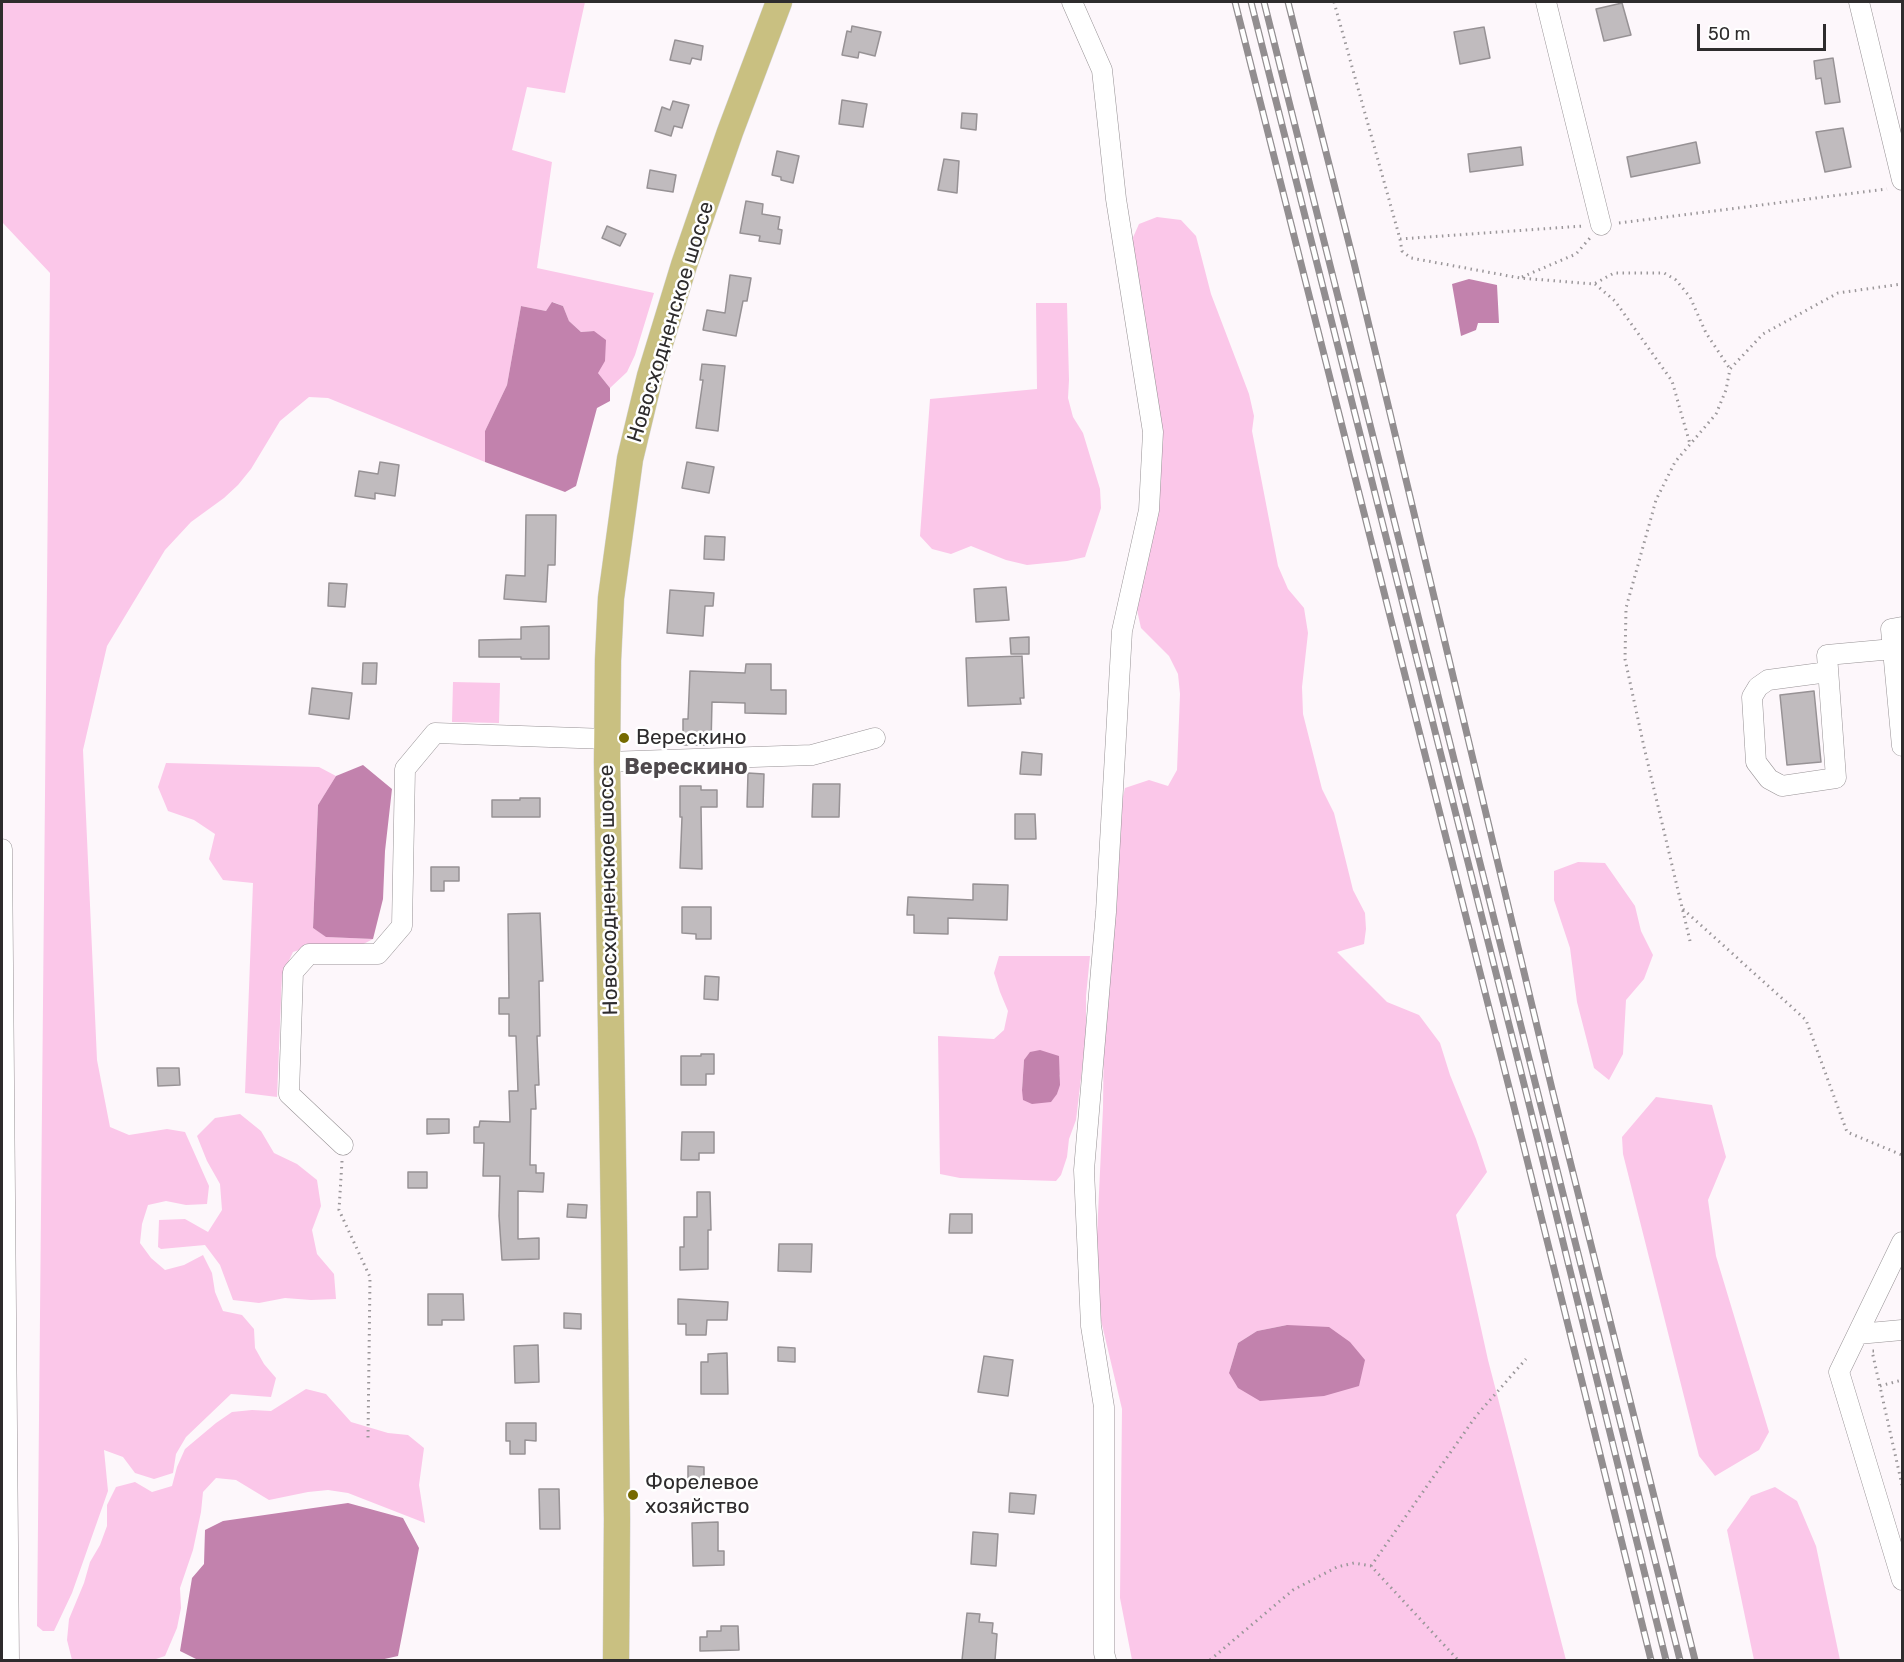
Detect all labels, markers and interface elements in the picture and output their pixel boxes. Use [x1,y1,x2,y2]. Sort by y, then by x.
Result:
scale bar [1700,12,1829,50]
text: 50 m [1708,23,1751,45]
street label: Новосходненское шоссе [622,198,720,446]
place label: Верескино [636,725,747,751]
marker: Верескино [617,731,631,745]
district label: Верескино [624,755,748,781]
street label: Новосходненское шоссе [594,764,624,1016]
place label: Форелевое хозяйство [645,1470,759,1520]
marker: Форелевое хозяйство [626,1488,640,1502]

